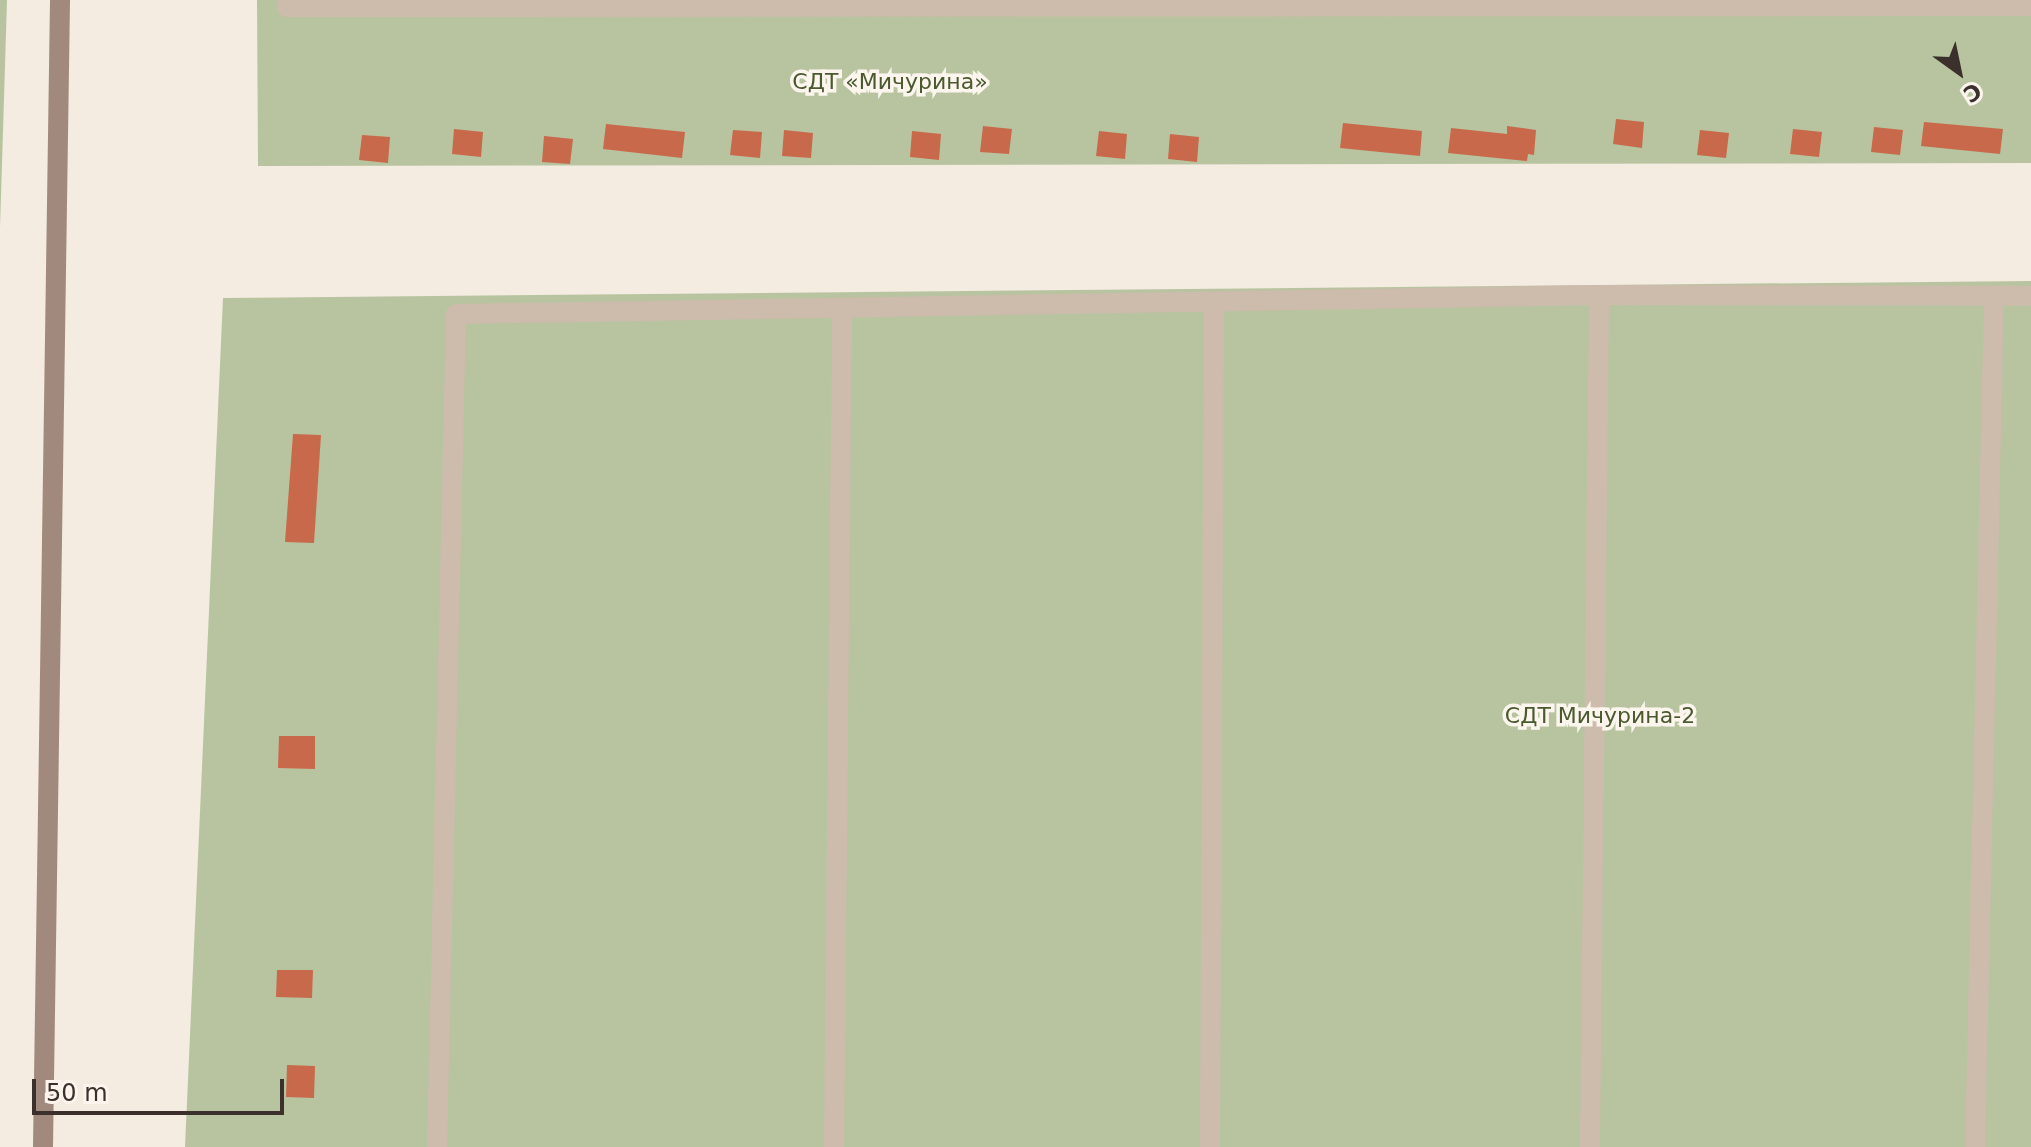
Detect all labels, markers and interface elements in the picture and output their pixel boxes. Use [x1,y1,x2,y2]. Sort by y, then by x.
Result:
north arrow [1919,32,1999,112]
park label: СДТ «Мичурина» [792,69,988,95]
text: С [1959,78,1986,107]
park label: СДТ Мичурина-2 [1505,703,1695,729]
scale bar [36,1063,288,1113]
text: 50 m [46,1079,108,1107]

